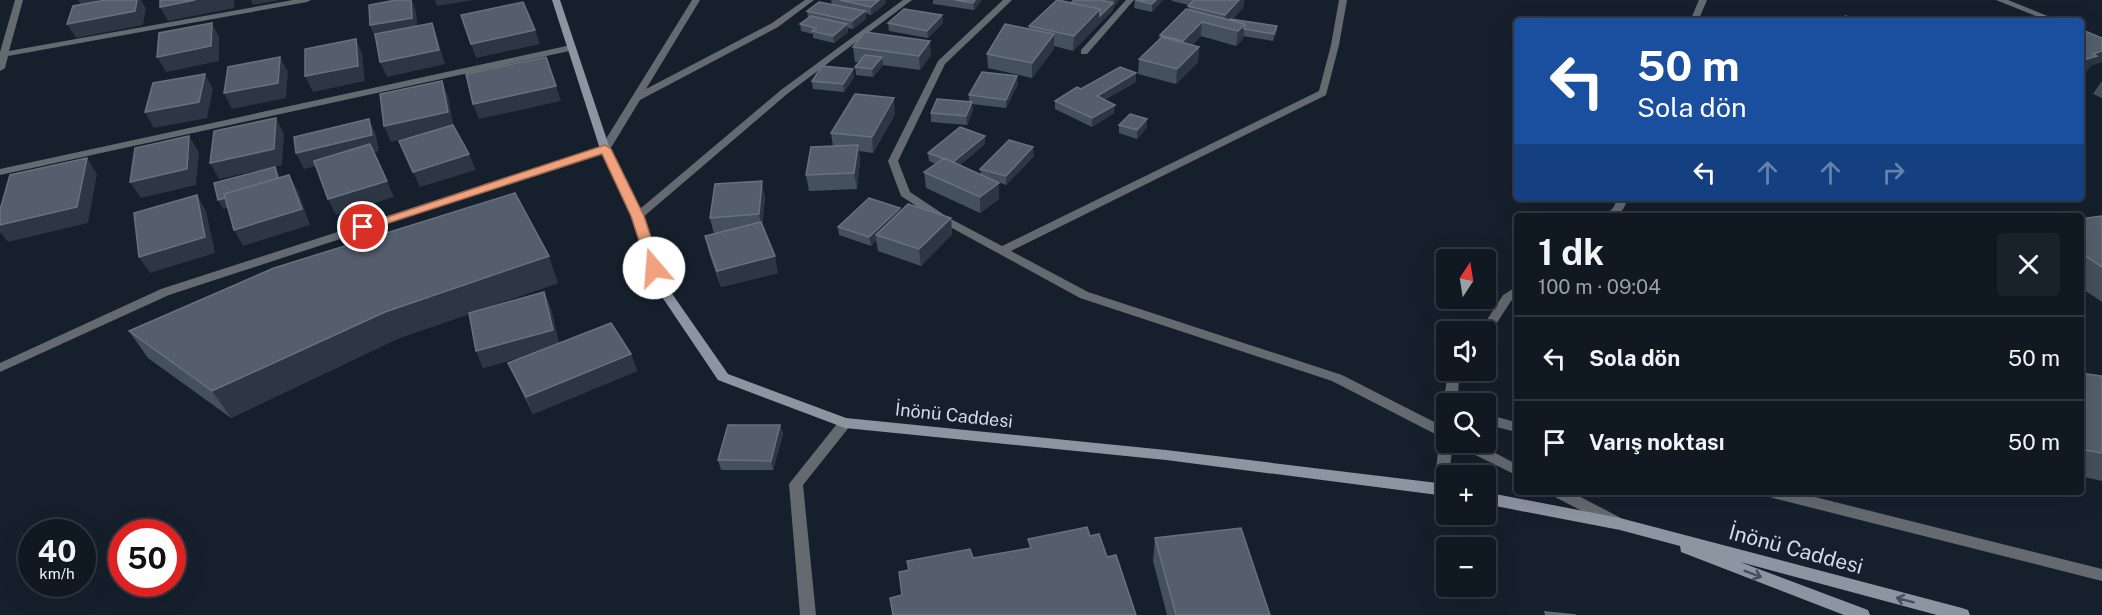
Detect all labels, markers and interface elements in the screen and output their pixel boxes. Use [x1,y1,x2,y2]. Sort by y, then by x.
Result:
text: 50 m [1637,41,1740,90]
icon: left [1538,42,1616,120]
text: Sola dön [1637,91,1747,123]
icon: left [1688,156,1721,189]
icon: ahead [1751,156,1784,189]
icon: ahead [1814,156,1847,189]
icon: right [1877,156,1910,189]
pin [337,201,388,252]
icon: arrive [346,210,379,243]
text: 1 dk [1538,231,1604,273]
button: close [1997,233,2060,296]
position arrow [622,236,686,300]
north arrow [1436,249,1496,309]
map controls [1436,249,1496,597]
text: 100 m · 09:04 [1538,275,1661,299]
button: sound [1436,321,1496,381]
icon: left [1538,342,1571,375]
text: Sola dön [1589,345,1680,371]
text: 50 m [2008,345,2060,371]
button: search [1436,393,1496,453]
street label: İnönü Caddesi [894,397,1014,432]
icon: arrive [1538,426,1571,459]
text: Varış noktası [1589,429,1724,455]
text: 50 m [2008,429,2060,455]
button: + [1436,465,1496,525]
speed limit sign: 50 [108,519,186,597]
street label: İnönü Caddesi [1726,519,1866,579]
text: 40 [37,533,77,569]
button: − [1436,537,1496,597]
text: km/h [39,565,75,582]
one-way arrow [1744,569,1762,580]
one-way arrow [1896,594,1915,605]

